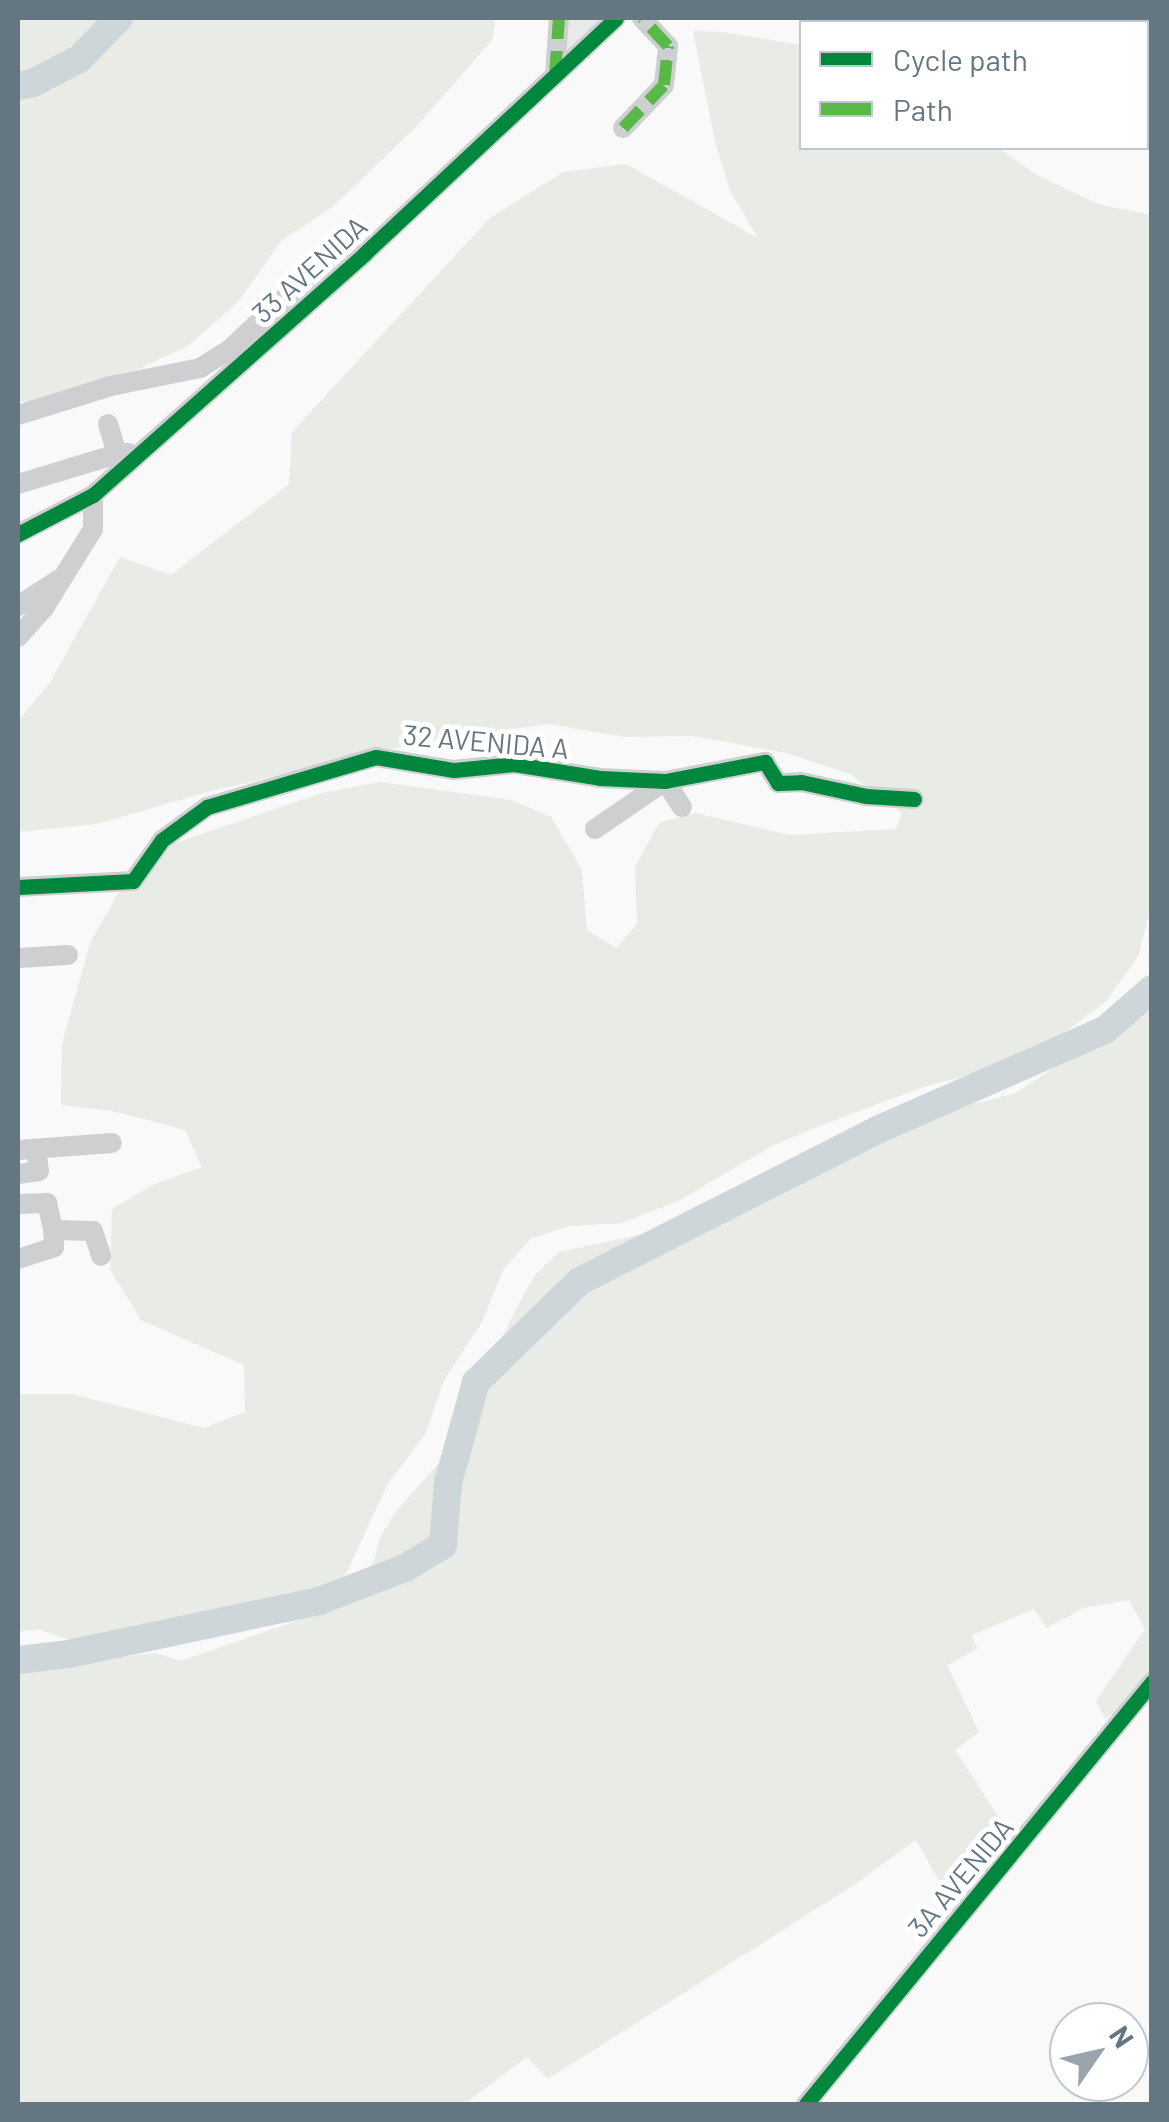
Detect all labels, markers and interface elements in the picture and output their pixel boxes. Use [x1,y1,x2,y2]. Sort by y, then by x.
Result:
legend [799,20,1149,150]
text: Cycle path [893,41,1028,77]
text: Path [893,91,953,127]
street label: 33 AVENIDA [245,209,373,329]
street label: 32 AVENIDA A [402,717,570,765]
street label: 3A AVENIDA [900,1810,1020,1944]
north arrow [1049,2002,1149,2102]
text: N [1103,2019,1142,2054]

